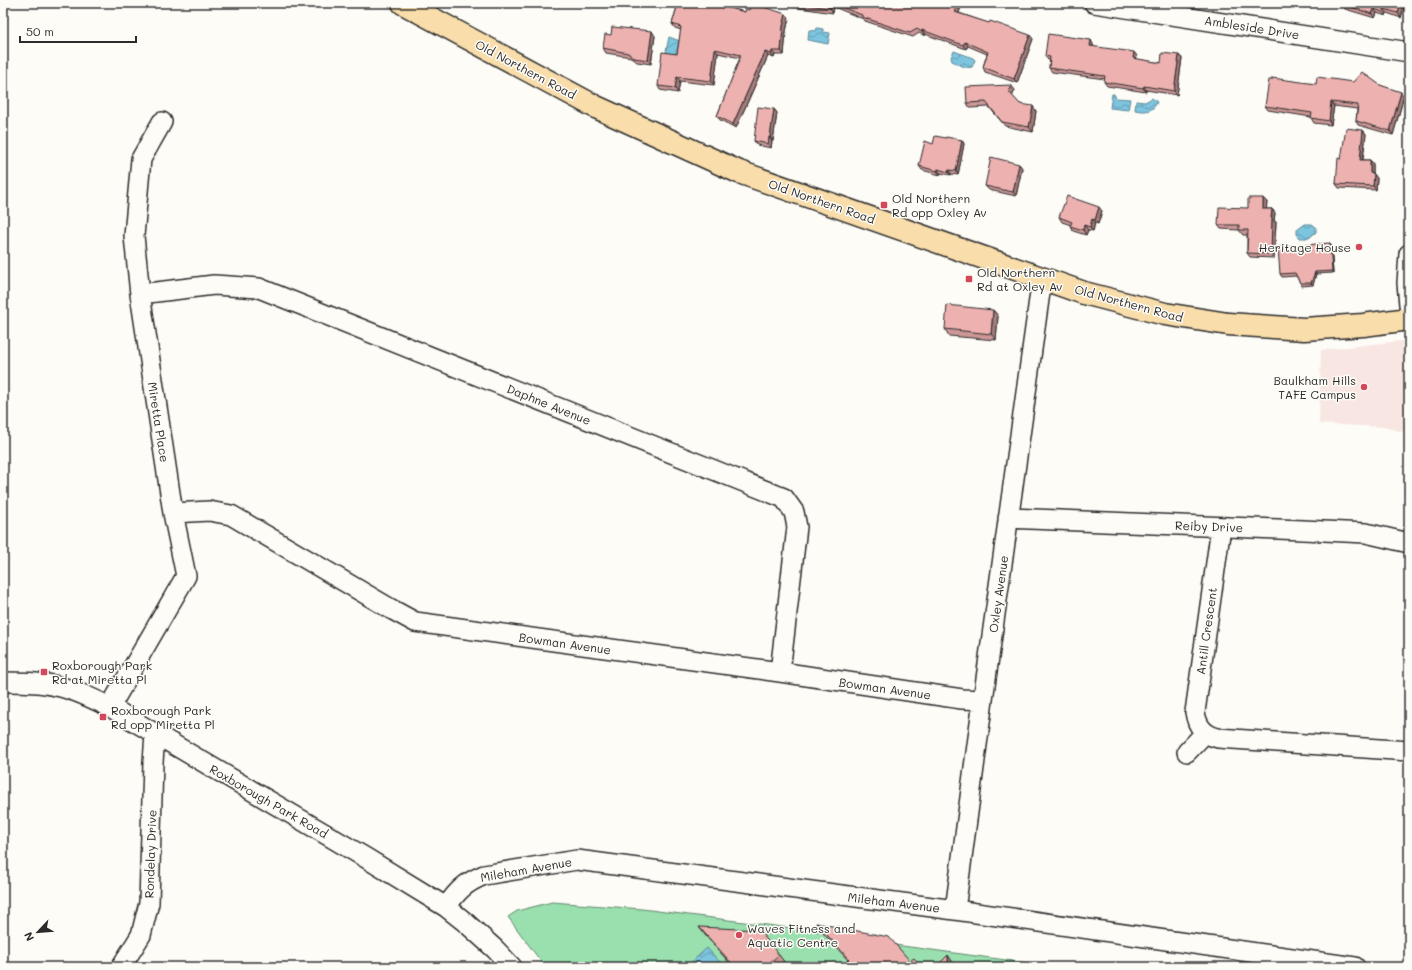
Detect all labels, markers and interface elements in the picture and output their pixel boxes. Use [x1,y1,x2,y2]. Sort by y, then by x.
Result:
street label: Ambleside Drive [1203,12,1301,42]
scale bar [20,18,136,44]
text: 50 m [26,23,54,39]
street label: Old Northern Road [473,36,579,102]
street label: Old Northern Road [767,175,878,227]
place label: Old Northern Rd opp Oxley Av [892,190,987,220]
marker: Old Northern Rd opp Oxley Av [879,200,889,210]
place label: Heritage House [1259,239,1351,255]
marker: Heritage House [1354,242,1364,252]
place label: Old Northern Rd at Oxley Av [977,264,1062,294]
marker: Old Northern Rd at Oxley Av [964,274,974,284]
street label: Old Northern Road [1073,281,1185,325]
place label: Baulkham Hills TAFE Campus [1273,372,1356,402]
street label: Daphne Avenue [505,380,593,428]
street label: Miretta Place [145,381,173,463]
marker: Baulkham Hills TAFE Campus [1359,382,1369,392]
street label: Reiby Drive [1175,517,1243,535]
street label: Oxley Avenue [985,554,1011,634]
street label: Antill Crescent [1192,586,1220,676]
street label: Bowman Avenue [518,629,612,657]
place label: Roxborough Park Rd at Miretta Pl [52,657,152,687]
marker: Roxborough Park Rd at Miretta Pl [39,667,49,677]
street label: Bowman Avenue [838,674,932,702]
place label: Roxborough Park Rd opp Miretta Pl [111,702,215,732]
marker: Roxborough Park Rd opp Miretta Pl [98,712,108,722]
street label: Roxborough Park Road [207,761,331,842]
street label: Rondelay Drive [140,809,160,899]
street label: Mileham Avenue [479,853,573,885]
street label: Mileham Avenue [847,888,941,916]
north arrow [18,912,58,952]
place label: Waves Fitness and Aquatic Centre [747,920,856,950]
text: N [20,930,37,944]
marker: Waves Fitness and Aquatic Centre [734,930,744,940]

